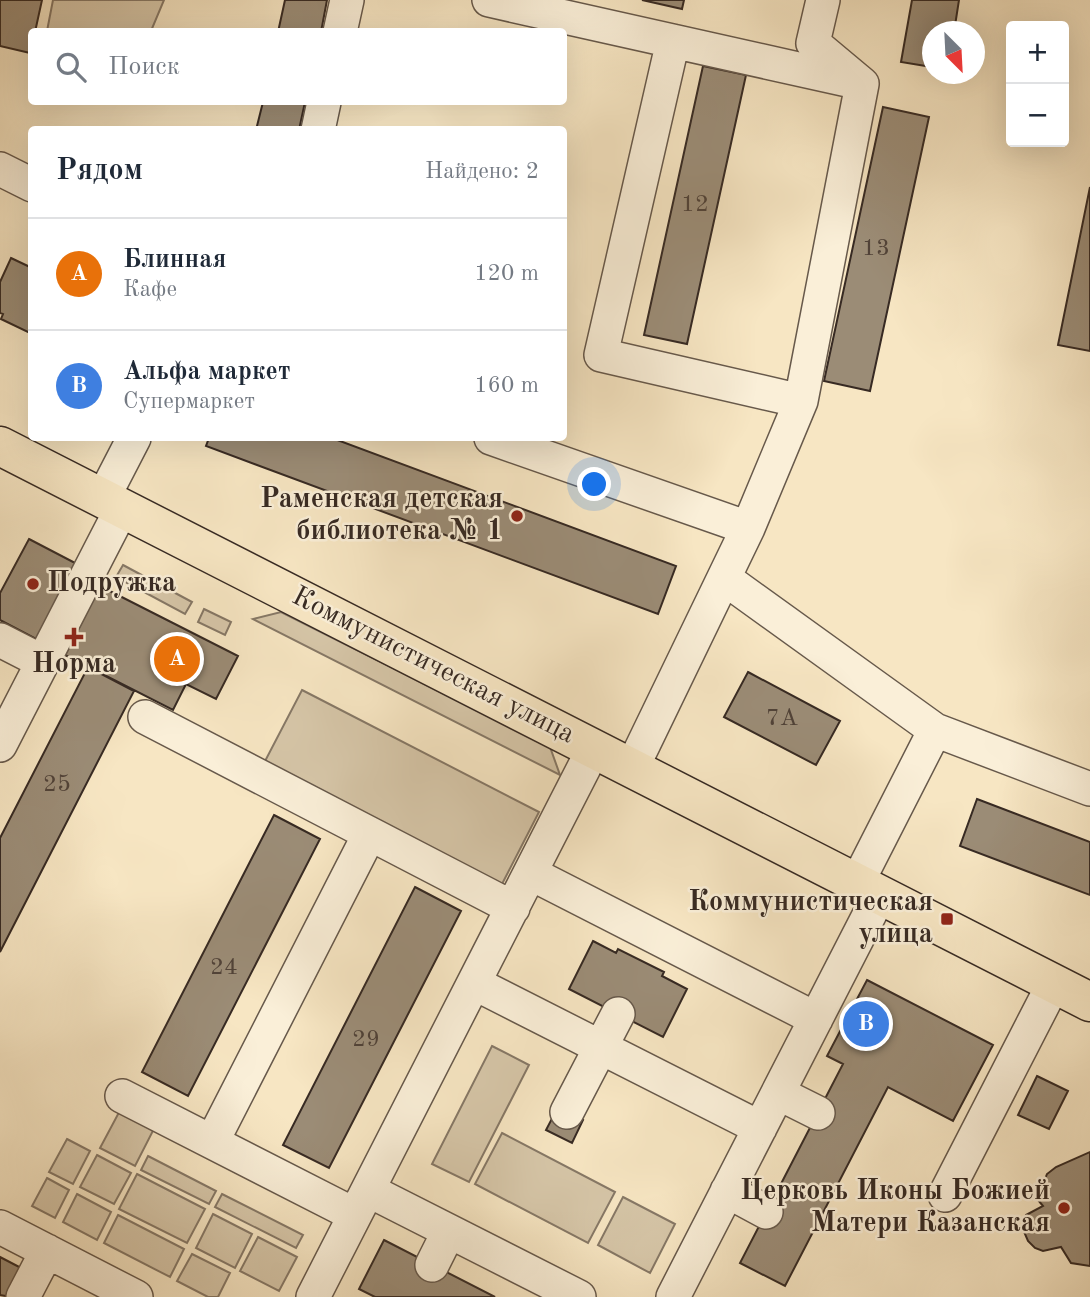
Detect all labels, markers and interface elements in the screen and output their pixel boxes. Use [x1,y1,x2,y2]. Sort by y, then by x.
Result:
north arrow [922,21,985,84]
map controls [1006,21,1069,147]
button: + [1006,21,1069,84]
search box [28,28,567,105]
icon: search [52,48,90,86]
text: Поиск [108,54,180,80]
button: − [1006,84,1069,147]
text: Рядом [56,156,143,186]
text: Найдено: 2 [425,160,539,183]
house number: 12 [681,193,709,217]
house number: 13 [862,237,890,261]
text: Блинная [123,247,226,273]
text: A [70,262,88,285]
text: 120 m [474,262,539,285]
text: Кафе [123,278,177,301]
text: Альфа маркет [123,359,290,385]
text: B [71,374,87,397]
text: 160 m [474,374,539,397]
text: Супермаркет [123,390,255,413]
your location [577,467,611,501]
place label: Раменская детская библиотека № 1 [260,486,503,546]
marker: Раменская детская библиотека № 1 [509,508,525,524]
place label: Подружка [47,570,176,598]
marker: Подружка [25,576,41,592]
street label: Коммунистическая улица [287,582,579,750]
marker: Норма [66,629,82,645]
pin: A [154,633,200,685]
place label: Норма [32,651,116,679]
house number: 7А [766,707,798,731]
house number: 25 [43,773,71,797]
place label: Коммунистическая улица [688,888,933,949]
marker: Коммунистическая улица [939,911,955,927]
house number: 24 [210,956,238,980]
pin: B [843,998,889,1050]
house number: 29 [352,1028,380,1052]
place label: Церковь Иконы Божией Матери Казанская [740,1178,1050,1238]
marker: Церковь Иконы Божией Матери Казанская [1056,1200,1072,1216]

